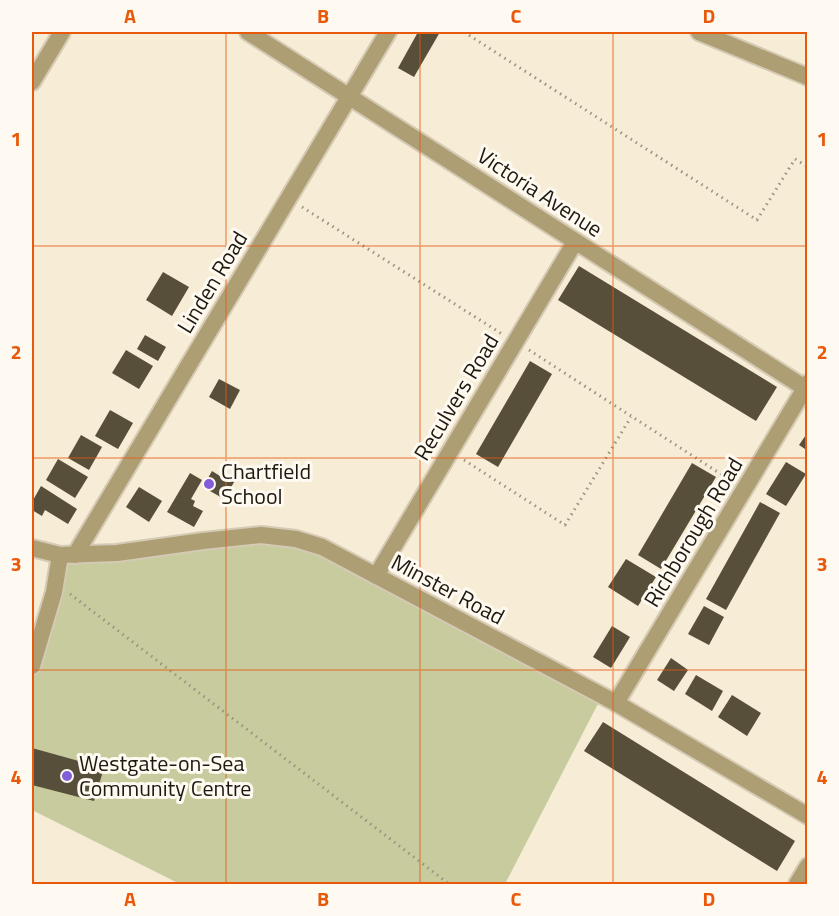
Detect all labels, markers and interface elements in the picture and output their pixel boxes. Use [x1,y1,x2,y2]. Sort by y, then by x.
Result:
text: A [124,0,136,31]
text: B [317,0,329,31]
text: C [511,0,522,31]
text: D [703,0,715,31]
text: 1 [10,123,22,154]
text: 1 [816,123,828,154]
street label: Victoria Avenue [470,139,610,245]
street label: Linden Road [168,224,256,340]
street label: Reculvers Road [405,327,507,467]
text: 2 [10,336,22,367]
text: 2 [816,336,828,367]
street label: Richborough Road [635,451,751,613]
place label: Chartfield School [221,454,311,513]
marker: Chartfield School [202,477,216,491]
street label: Minster Road [385,545,511,633]
text: 3 [10,548,22,579]
text: 3 [816,548,828,579]
place label: Westgate-on-Sea Community Centre [79,746,251,805]
text: 4 [10,761,22,792]
text: 4 [816,761,828,792]
marker: Westgate-on-Sea Community Centre [60,769,74,783]
text: A [124,883,136,914]
text: B [317,883,329,914]
text: C [511,883,522,914]
text: D [703,883,715,914]

